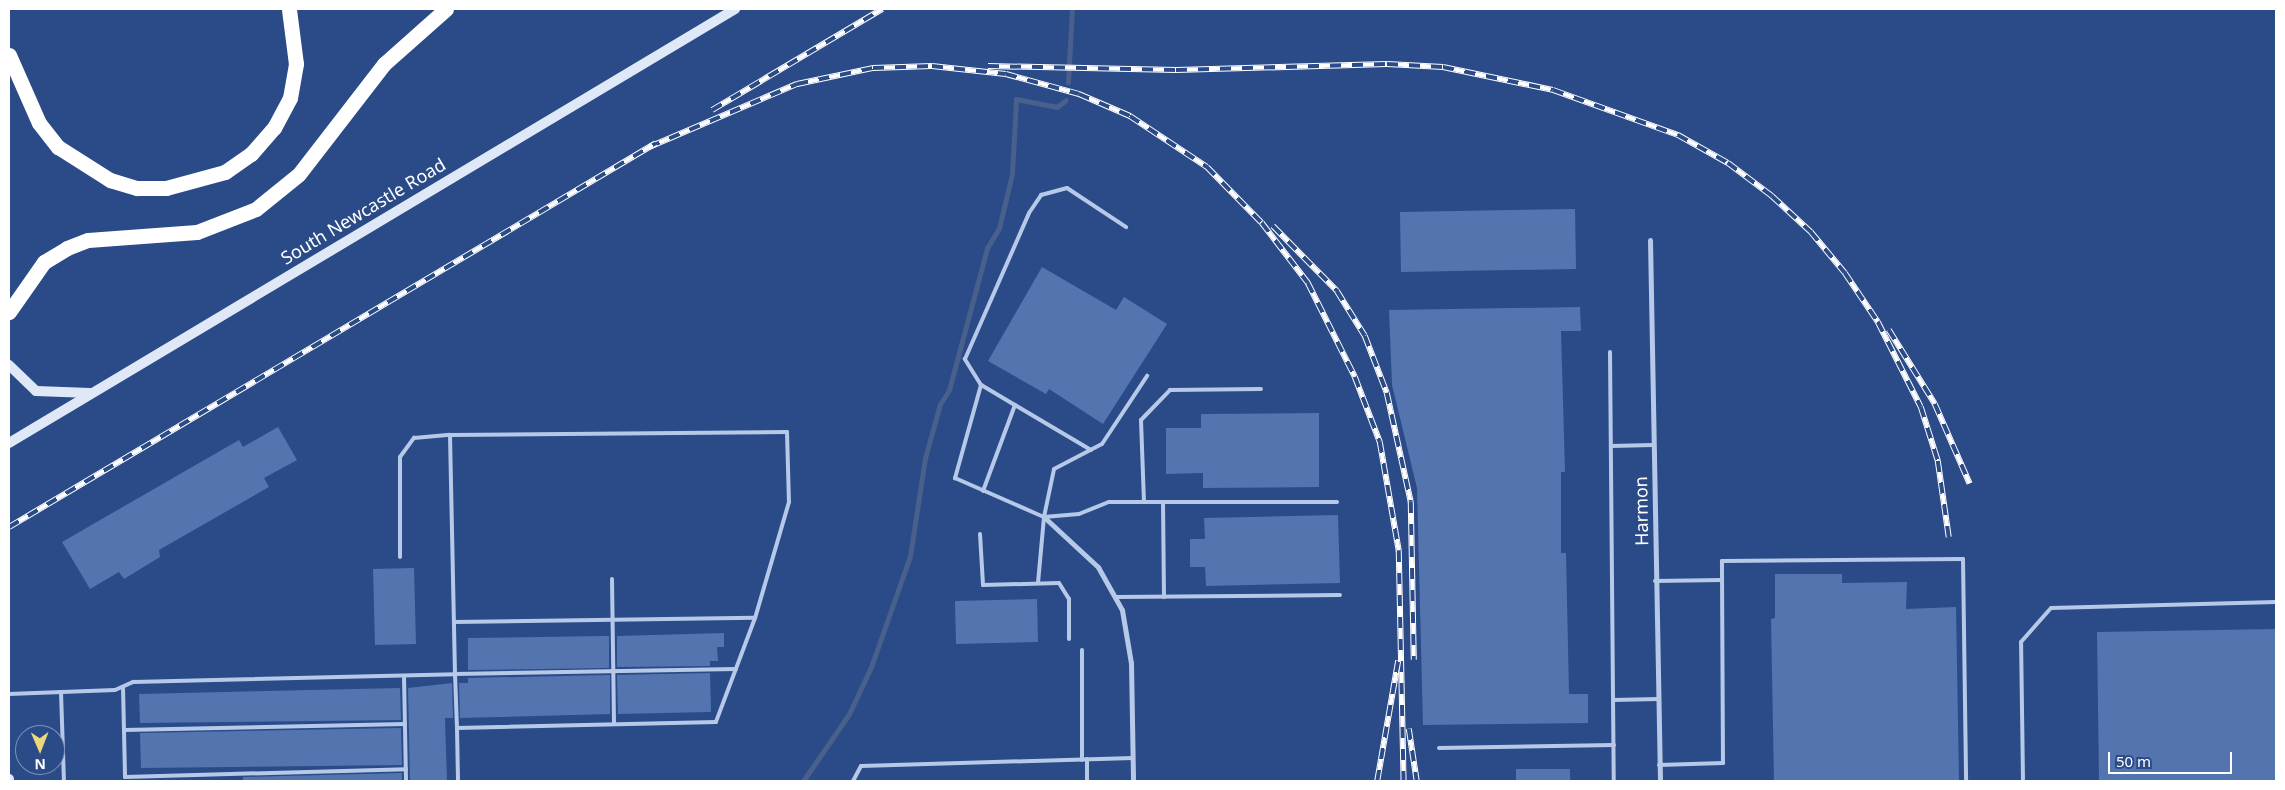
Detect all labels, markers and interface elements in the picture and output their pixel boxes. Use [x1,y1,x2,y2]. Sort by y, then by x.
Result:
street label: South Newcastle Road [277,153,449,269]
street label: Harmon [1630,476,1652,546]
north arrow [15,725,65,775]
scale bar [2110,742,2234,774]
text: 50 m [2116,751,2151,771]
text: N [34,755,46,774]

